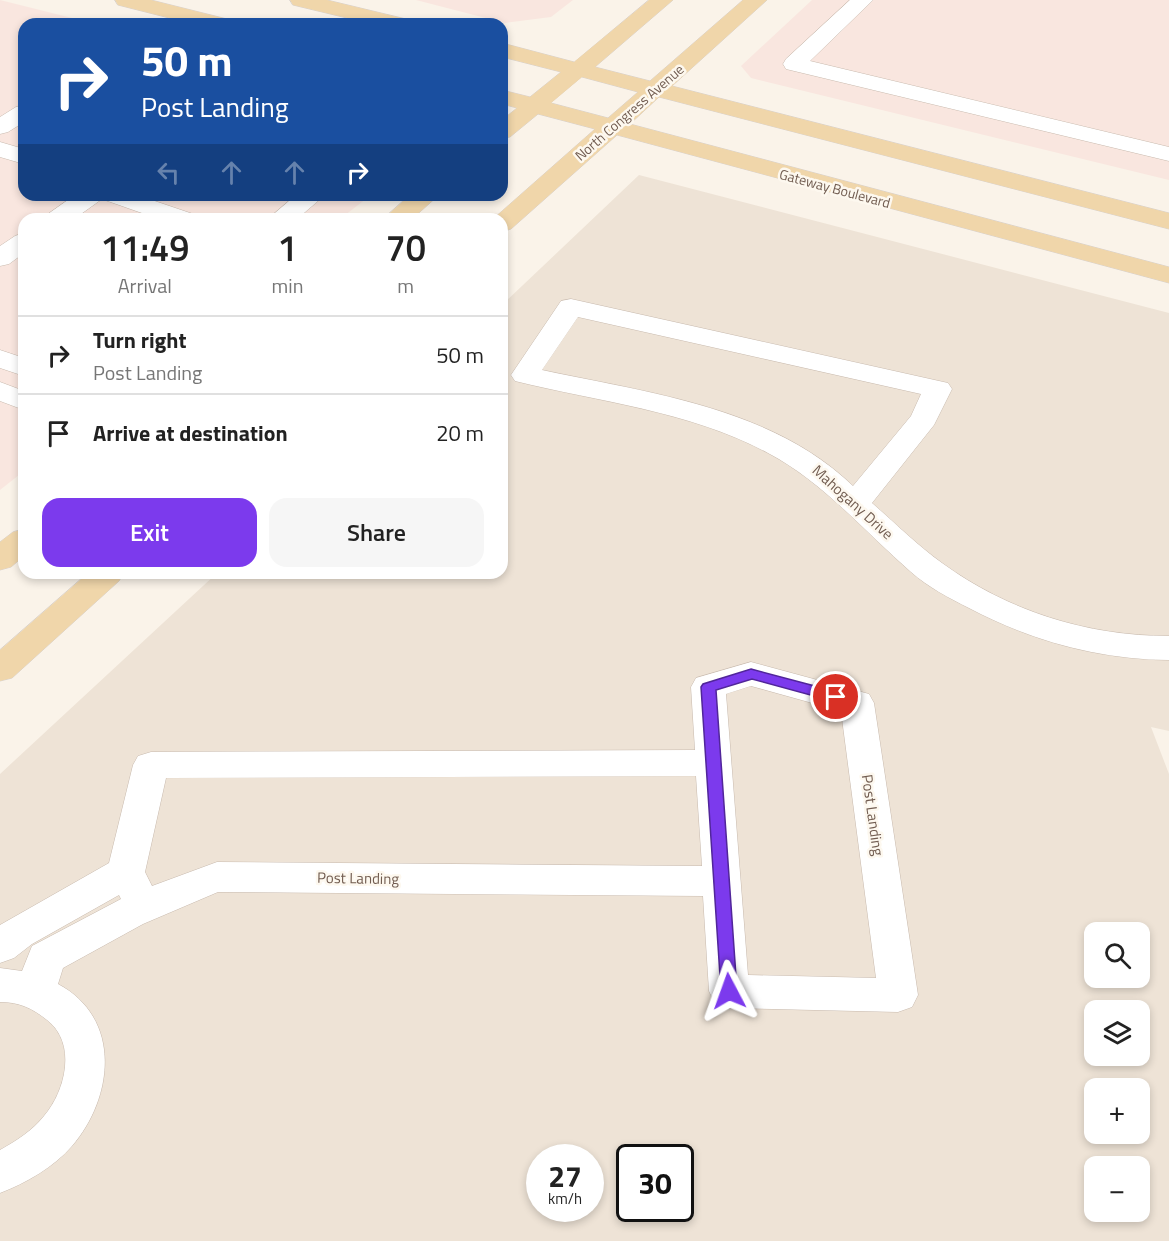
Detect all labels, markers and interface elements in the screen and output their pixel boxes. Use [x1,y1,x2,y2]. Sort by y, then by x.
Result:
text: 50 m [141,28,233,92]
icon: right [42,42,120,120]
street label: North Congress Avenue [570,59,688,165]
text: Post Landing [141,86,289,127]
icon: left [152,156,185,189]
icon: ahead [215,156,248,189]
icon: ahead [278,156,311,189]
icon: right [341,156,374,189]
street label: Gateway Boulevard [777,163,893,213]
text: 11:49 [100,220,189,275]
text: 1 [277,220,298,275]
text: 70 [386,220,426,275]
text: Arrival [118,270,172,301]
text: min [272,270,303,301]
text: m [397,270,414,301]
text: Turn right [93,323,187,357]
text: 50 m [436,338,484,372]
icon: right [42,339,75,372]
text: Post Landing [93,357,202,388]
text: Arrive at destination [93,416,288,450]
text: 20 m [436,416,484,450]
icon: arrive [42,417,75,450]
street label: Mahogany Drive [807,459,899,545]
button: Exit [42,498,257,567]
button: Share [269,498,484,567]
pin [810,671,861,722]
icon: arrive [819,680,852,713]
street label: Post Landing [856,773,890,858]
street label: Post Landing [317,866,399,890]
map controls [1084,922,1150,1222]
button: search [1084,922,1150,988]
position arrow [697,959,761,1023]
button: layers [1084,1000,1150,1066]
button: + [1084,1078,1150,1144]
speed limit sign: 30 [616,1144,694,1222]
text: 27 [548,1153,582,1199]
button: − [1084,1156,1150,1222]
text: km/h [548,1187,582,1210]

